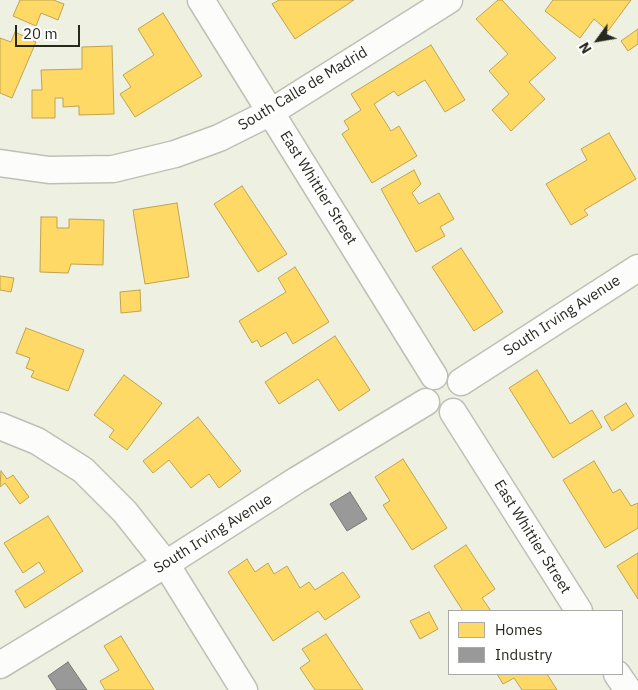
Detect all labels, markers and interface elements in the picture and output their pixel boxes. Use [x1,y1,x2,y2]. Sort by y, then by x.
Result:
scale bar [18,15,82,47]
north arrow [573,15,623,65]
text: 20 m [23,24,58,43]
text: N [575,39,596,57]
street label: South Calle de Madrid [235,43,371,135]
street label: East Whittier Street [276,128,360,248]
street label: South Irving Avenue [500,271,624,361]
street label: East Whittier Street [490,477,574,597]
street label: South Irving Avenue [151,490,275,578]
legend [448,610,623,675]
text: Homes [495,620,543,639]
text: Industry [495,645,552,664]

